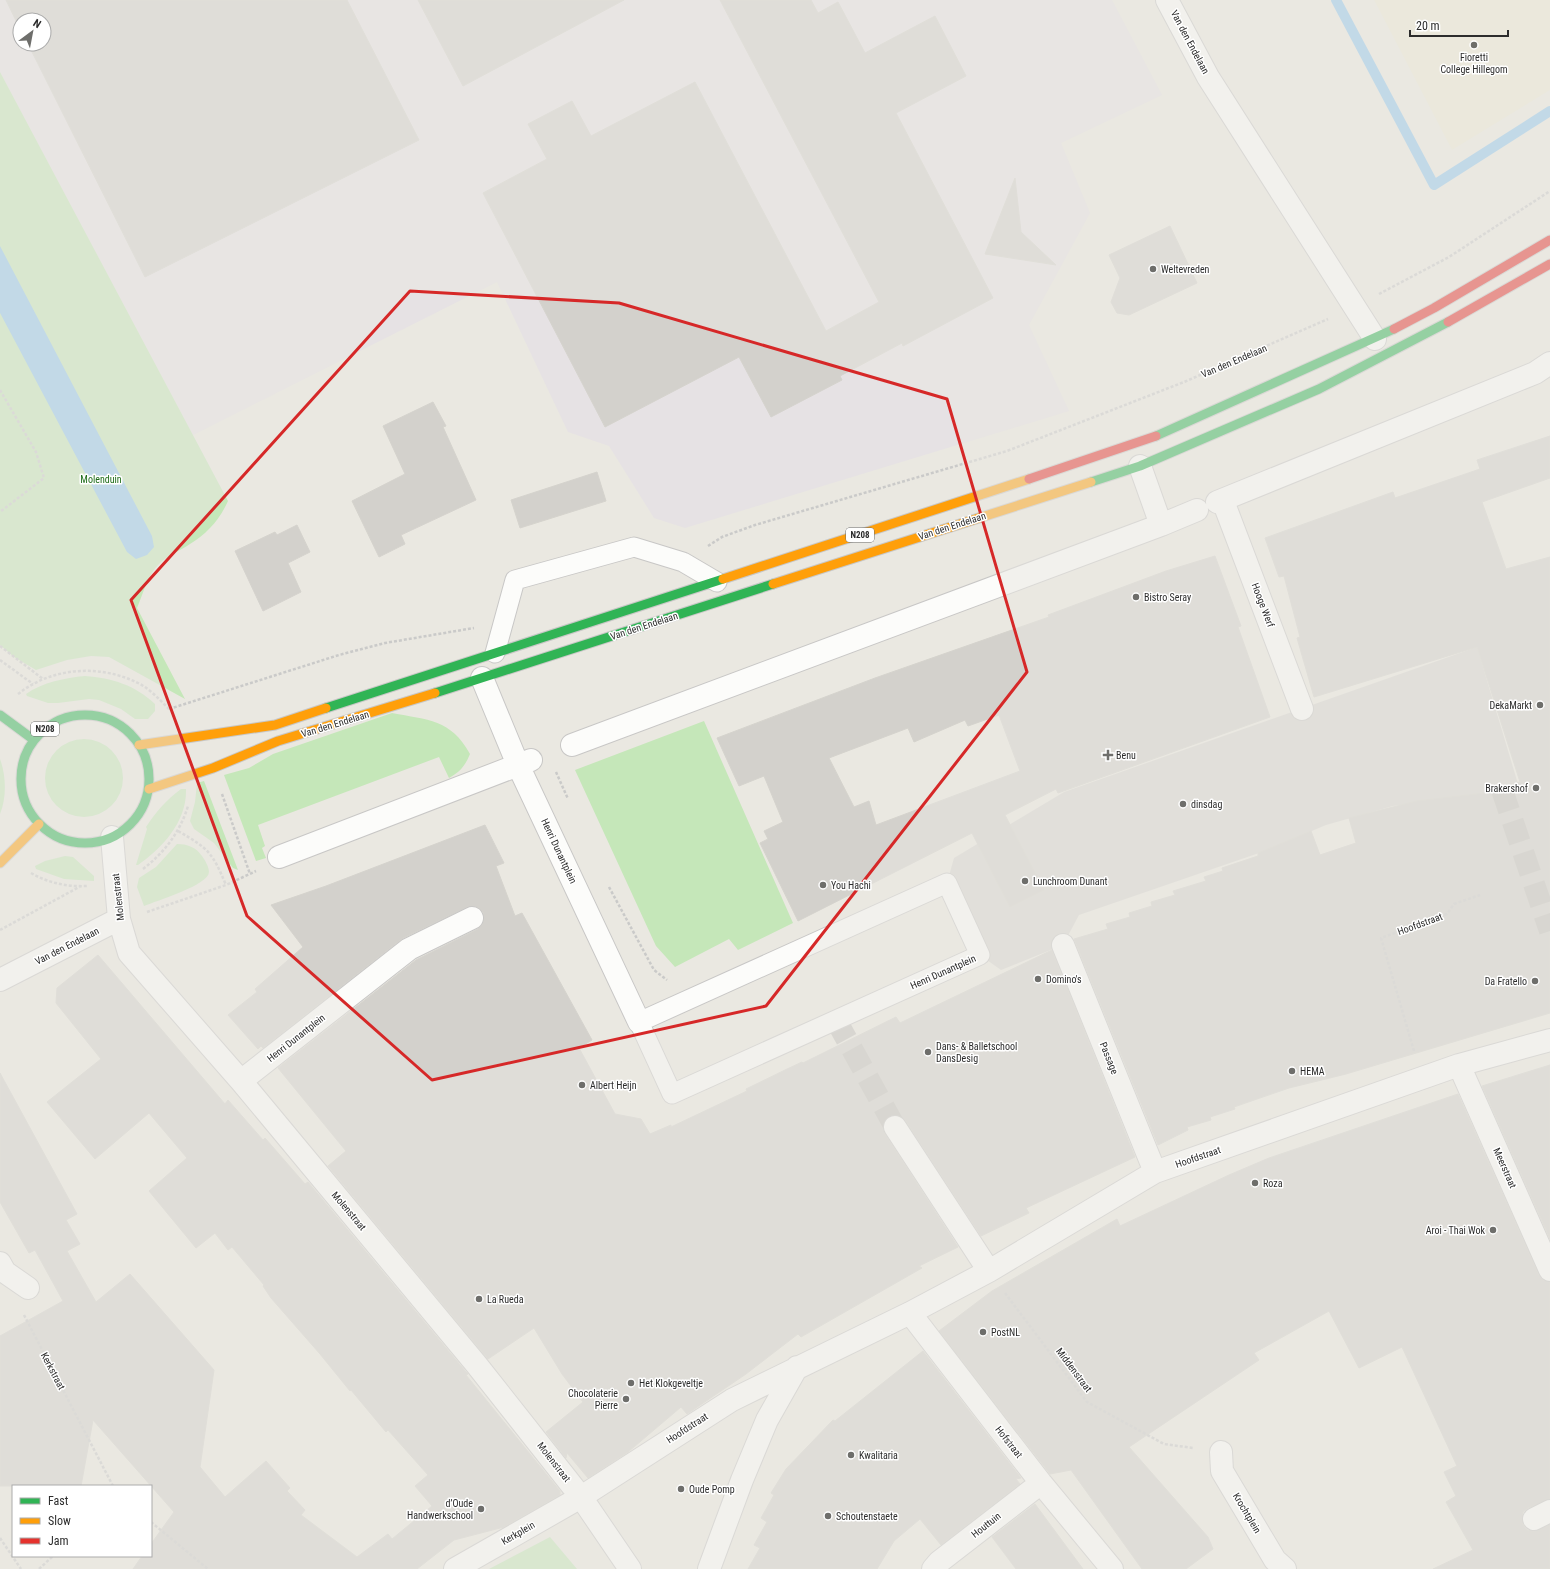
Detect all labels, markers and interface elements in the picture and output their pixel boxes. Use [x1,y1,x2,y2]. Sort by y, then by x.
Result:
street label: Van den Endelaan [1169,8,1211,76]
north arrow [12,12,52,52]
scale bar [1410,12,1508,38]
text: N [31,17,44,31]
text: 20 m [1416,19,1440,33]
marker: Fioretti College Hillegom [1469,40,1479,50]
place label: Fioretti College Hillegom [1440,52,1508,75]
marker: Weltevreden [1148,264,1158,274]
place label: Weltevreden [1161,264,1210,275]
street label: Van den Endelaan [1200,342,1269,380]
park label: Molenduin [80,474,122,485]
street label: Van den Endelaan [917,510,987,542]
road number: N208 [846,528,874,542]
street label: Hooge Werf [1250,581,1277,629]
marker: Bistro Seray [1131,592,1141,602]
place label: Bistro Seray [1144,592,1191,603]
street label: Van den Endelaan [609,610,679,642]
place label: DekaMarkt [1489,700,1532,711]
marker: DekaMarkt [1535,700,1545,710]
street label: Van den Endelaan [300,708,370,740]
road number: N208 [31,722,59,736]
marker: Benu [1103,750,1113,760]
place label: Benu [1116,750,1136,761]
place label: Brakershof [1485,783,1529,794]
marker: Brakershof [1531,783,1541,793]
marker: dinsdag [1178,799,1188,809]
place label: dinsdag [1191,799,1222,810]
street label: Henri Dunantplein [539,817,579,885]
street label: Molenstraat [110,873,126,921]
marker: Lunchroom Dunant [1020,876,1030,886]
place label: Lunchroom Dunant [1033,876,1107,887]
marker: You Hachi [818,880,828,890]
place label: You Hachi [831,880,871,891]
street label: Hoofdstraat [1396,911,1444,937]
street label: Van den Endelaan [33,925,101,967]
street label: Henri Dunantplein [909,953,978,991]
marker: Domino's [1033,974,1043,984]
place label: Domino's [1046,974,1082,985]
place label: Da Fratello [1485,976,1527,987]
marker: Da Fratello [1530,976,1540,986]
street label: Henri Dunantplein [265,1012,327,1064]
street label: Passage [1098,1040,1121,1076]
place label: Dans- & Balletschool DansDesig [936,1041,1017,1064]
marker: Dans- & Balletschool DansDesig [923,1047,933,1057]
marker: HEMA [1287,1066,1297,1076]
place label: HEMA [1300,1066,1325,1077]
marker: Albert Heijn [577,1080,587,1090]
place label: Albert Heijn [590,1080,637,1091]
street label: Hoofdstraat [1174,1144,1222,1170]
street label: Meerstraat [1491,1146,1519,1190]
marker: Roza [1250,1178,1260,1188]
place label: Roza [1263,1178,1283,1189]
street label: Molenstraat [330,1189,368,1233]
place label: Aroi - Thai Wok [1426,1225,1485,1236]
marker: Aroi - Thai Wok [1488,1225,1498,1235]
marker: La Rueda [474,1294,484,1304]
place label: La Rueda [487,1294,524,1305]
marker: PostNL [978,1327,988,1337]
place label: PostNL [991,1327,1020,1338]
street label: Middenstraat [1054,1346,1094,1394]
street label: Kerkstraat [39,1351,67,1391]
marker: Het Klokgeveltje [626,1378,636,1388]
place label: Het Klokgeveltje [639,1378,703,1389]
place label: Chocolaterie Pierre [568,1388,618,1411]
marker: Chocolaterie Pierre [621,1394,631,1404]
street label: Hoofdstraat [664,1411,710,1445]
street label: Hofstraat [993,1424,1025,1460]
street label: Molenstraat [535,1440,573,1484]
marker: Kwalitaria [846,1450,856,1460]
place label: Kwalitaria [859,1450,898,1461]
marker: Oude Pomp [676,1484,686,1494]
place label: Oude Pomp [689,1484,735,1495]
legend [12,1485,152,1557]
street label: Krochtplein [1231,1491,1263,1535]
text: Fast [48,1494,69,1508]
place label: d’Oude Handwerkschool [407,1498,473,1521]
marker: d’Oude Handwerkschool [476,1504,486,1514]
street label: Houttuin [969,1510,1003,1540]
marker: Schoutenstaete [823,1511,833,1521]
place label: Schoutenstaete [836,1511,898,1522]
text: Slow [48,1514,71,1528]
street label: Kerkplein [499,1519,537,1547]
text: Jam [48,1534,69,1548]

